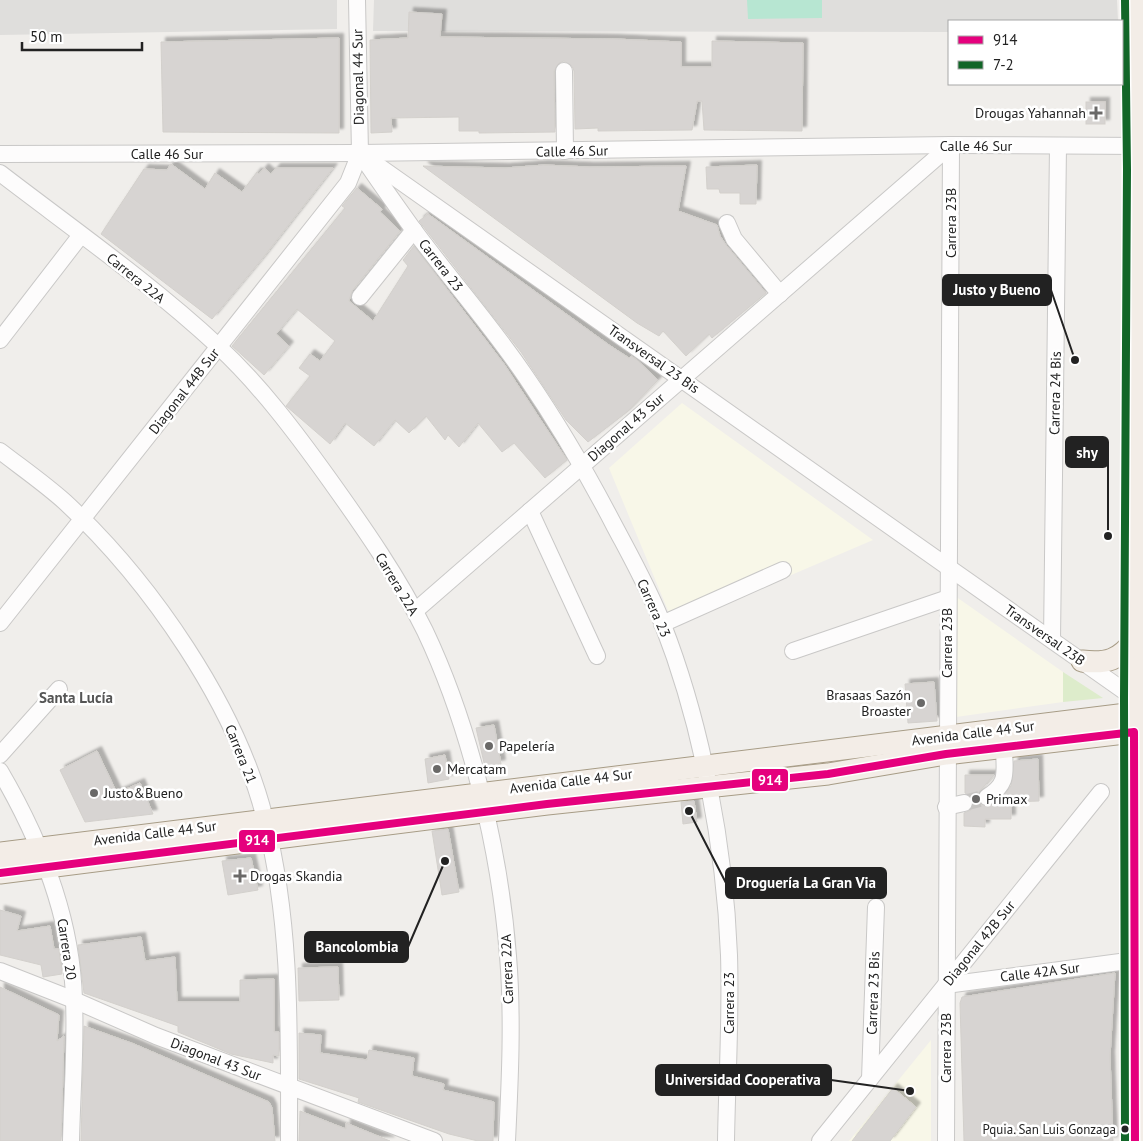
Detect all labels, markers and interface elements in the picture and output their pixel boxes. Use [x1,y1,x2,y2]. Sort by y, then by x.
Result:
scale bar [22,20,142,52]
legend [948,20,1123,85]
text: 50 m [30,27,63,46]
street label: Diagonal 44 Sur [348,29,368,125]
text: 914 [993,30,1018,49]
text: 7-2 [993,55,1014,74]
place label: Drougas Yahannah [975,104,1086,122]
marker: Drougas Yahannah [1090,107,1102,119]
street label: Calle 46 Sur [940,137,1012,155]
street label: Calle 46 Sur [536,141,609,161]
street label: Calle 46 Sur [131,145,203,163]
street label: Carrera 23B [942,188,960,258]
street label: Carrera 23 [415,235,467,295]
street label: Carrera 22A [103,249,170,308]
callout: Justo y Bueno [943,275,1051,305]
text: Justo y Bueno [952,280,1041,299]
street label: Transversal 23 Bis [605,321,703,397]
street label: Diagonal 44B Sur [145,344,223,438]
street label: Carrera 24 Bis [1045,351,1065,435]
street label: Diagonal 43 Sur [584,389,668,465]
callout: shy [1066,437,1108,467]
text: shy [1076,443,1099,462]
street label: Carrera 22A [371,549,423,619]
street label: Carrera 23 [633,576,675,640]
street label: Transversal 23B [1001,601,1089,669]
street label: Carrera 23B [938,608,956,678]
place label: Brasaas Sazón Broaster [826,686,911,720]
district label: Santa Lucía [39,688,113,707]
marker: Brasaas Sazón Broaster [915,697,927,709]
street label: Avenida Calle 44 Sur [911,717,1036,749]
street label: Carrera 21 [221,722,261,786]
place label: Papelería [499,737,555,755]
marker: Papelería [483,740,495,752]
place label: Mercatam [447,760,506,778]
marker: Mercatam [431,763,443,775]
street label: Avenida Calle 44 Sur [509,765,634,797]
line badge: 914 [751,768,789,792]
text: 914 [758,771,782,789]
place label: Justo&Bueno [103,784,183,802]
marker: Justo&Bueno [88,787,100,799]
place label: Primax [986,790,1027,808]
marker: Primax [970,793,982,805]
street label: Avenida Calle 44 Sur [93,817,218,849]
line badge: 914 [238,829,276,853]
text: 914 [245,831,269,849]
place label: Drogas Skandia [250,867,343,885]
callout: Droguería La Gran Via [726,868,886,898]
marker: Drogas Skandia [234,870,246,882]
text: Droguería La Gran Via [736,873,876,892]
street label: Diagonal 42B Sur [939,897,1019,989]
street label: Carrera 20 [53,917,81,981]
callout: Bancolombia [305,932,408,962]
street label: Carrera 22A [497,933,517,1004]
text: Bancolombia [316,937,398,956]
street label: Carrera 23 Bis [863,951,883,1035]
street label: Calle 42A Sur [999,958,1081,986]
street label: Carrera 23 [720,972,738,1034]
street label: Carrera 23B [937,1013,955,1083]
street label: Diagonal 43 Sur [168,1033,264,1085]
callout: Universidad Cooperativa [656,1065,831,1095]
text: Universidad Cooperativa [665,1070,821,1089]
place label: Pquia. San Luis Gonzaga [982,1121,1116,1138]
marker: Pquia. San Luis Gonzaga [1120,1124,1130,1134]

